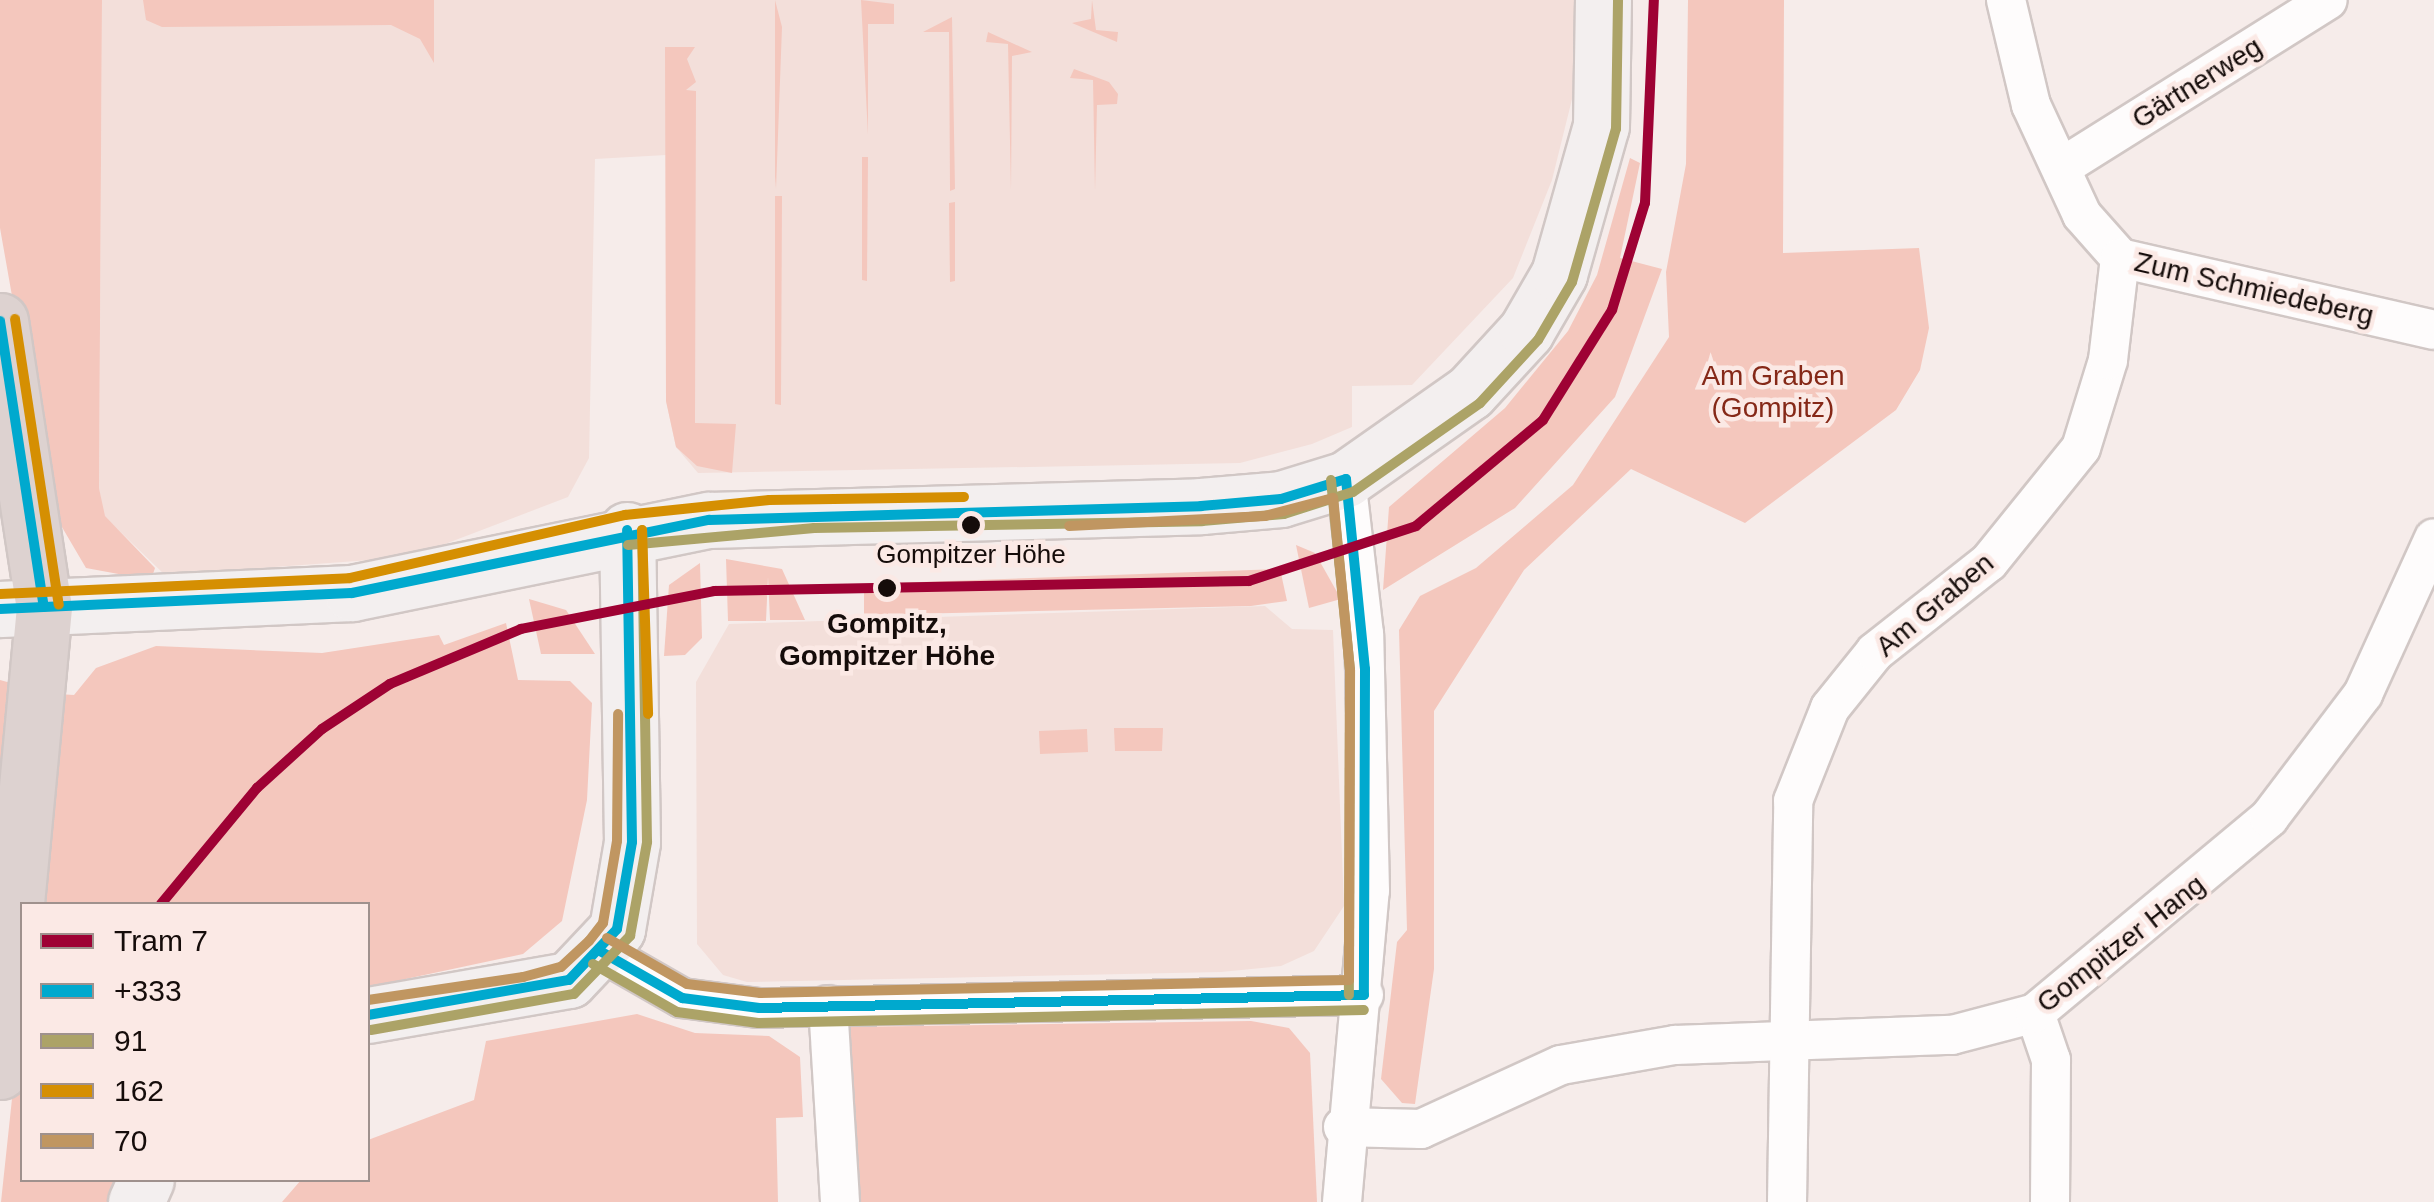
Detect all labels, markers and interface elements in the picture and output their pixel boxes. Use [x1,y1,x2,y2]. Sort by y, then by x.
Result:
street label: Gärtnerweg [2126,30,2268,136]
street label: Zum Schmiedeberg [2131,245,2377,333]
park label: Am Graben (Gompitz) [1701,359,1845,425]
marker: Gompitzer Höhe [961,515,981,535]
place label: Gompitzer Höhe [876,539,1066,571]
street label: Am Graben [1869,546,2001,664]
marker: Gompitz, Gompitzer Höhe [872,573,902,603]
place label: Gompitz, Gompitzer Höhe [779,607,995,673]
street label: Gompitzer Hang [2030,868,2212,1020]
legend [20,902,370,1182]
text: Tram 7 [114,924,208,957]
text: +333 [114,974,182,1007]
text: 91 [114,1024,147,1057]
text: 162 [114,1074,164,1107]
text: 70 [114,1124,147,1157]

